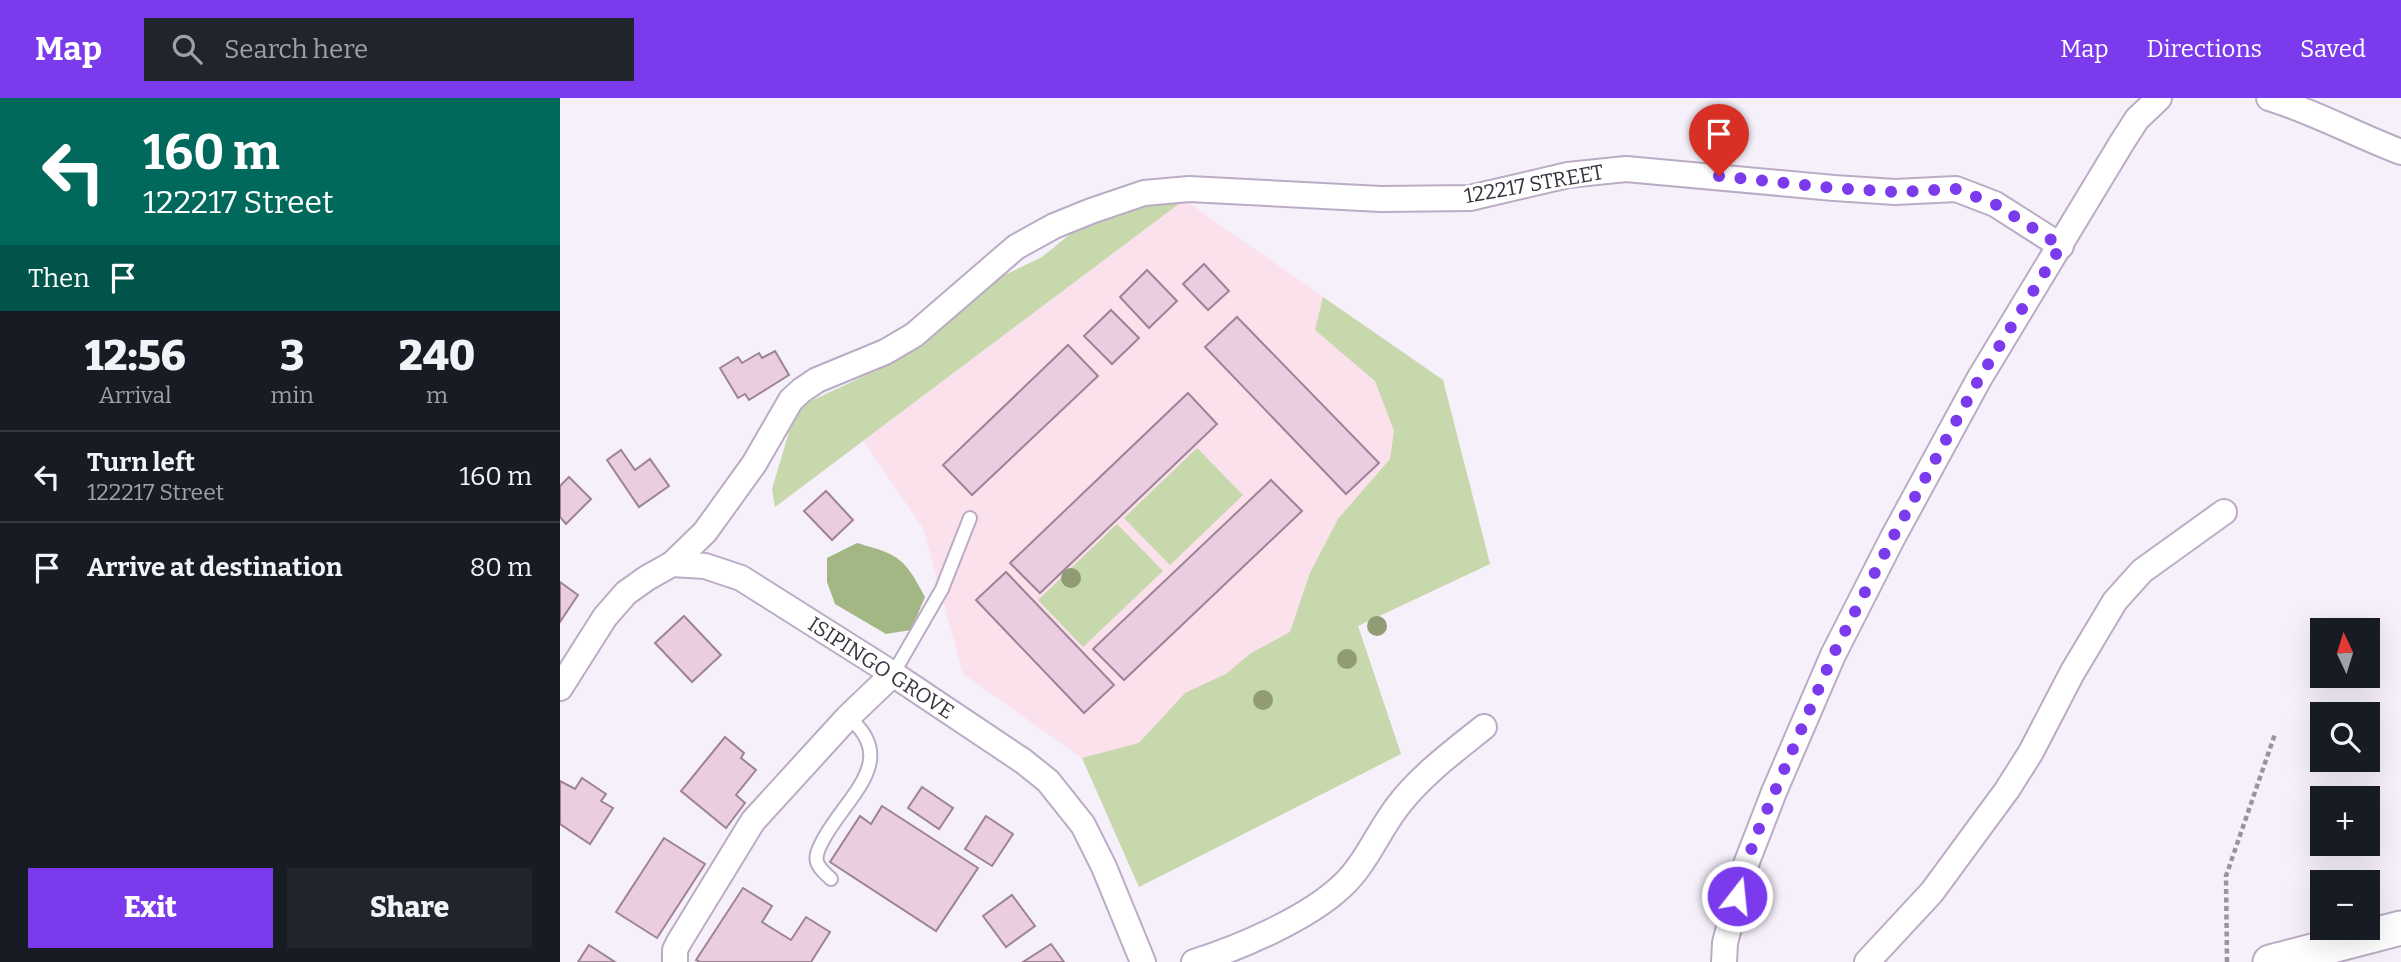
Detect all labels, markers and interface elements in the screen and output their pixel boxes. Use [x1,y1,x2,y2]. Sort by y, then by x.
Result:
search box [144,18,634,81]
text: Map [35,29,102,69]
icon: search [168,30,206,68]
text: Search here [224,34,368,65]
text: Map [2060,35,2109,63]
text: Directions [2147,35,2262,63]
text: Saved [2300,35,2366,63]
pin [1689,104,1749,176]
icon: arrive [1700,115,1738,153]
text: 160 m [143,123,280,182]
icon: left [28,126,119,217]
street label: 122217 STREET [1462,159,1606,209]
text: 122217 Street [143,183,334,221]
icon: arrive [104,259,142,297]
text: Then [28,263,90,294]
text: 12:56 [85,331,186,381]
text: 3 [280,331,304,381]
text: 240 [399,331,475,381]
text: Arrival [99,381,172,409]
text: min [271,381,314,409]
text: m [426,381,448,409]
text: Turn left [87,447,195,478]
icon: left [28,458,66,496]
text: 160 m [460,461,532,492]
text: 122217 Street [87,478,224,506]
icon: arrive [28,549,66,587]
text: Arrive at destination [87,552,342,583]
text: 80 m [470,552,532,583]
street label: ISIPINGO GROVE [803,611,959,725]
north arrow [2310,618,2380,688]
map controls [2310,618,2380,940]
button: search [2310,702,2380,772]
button: + [2310,786,2380,856]
position arrow [1700,859,1774,933]
button: Exit [28,868,273,948]
button: Share [287,868,532,948]
button: − [2310,870,2380,940]

